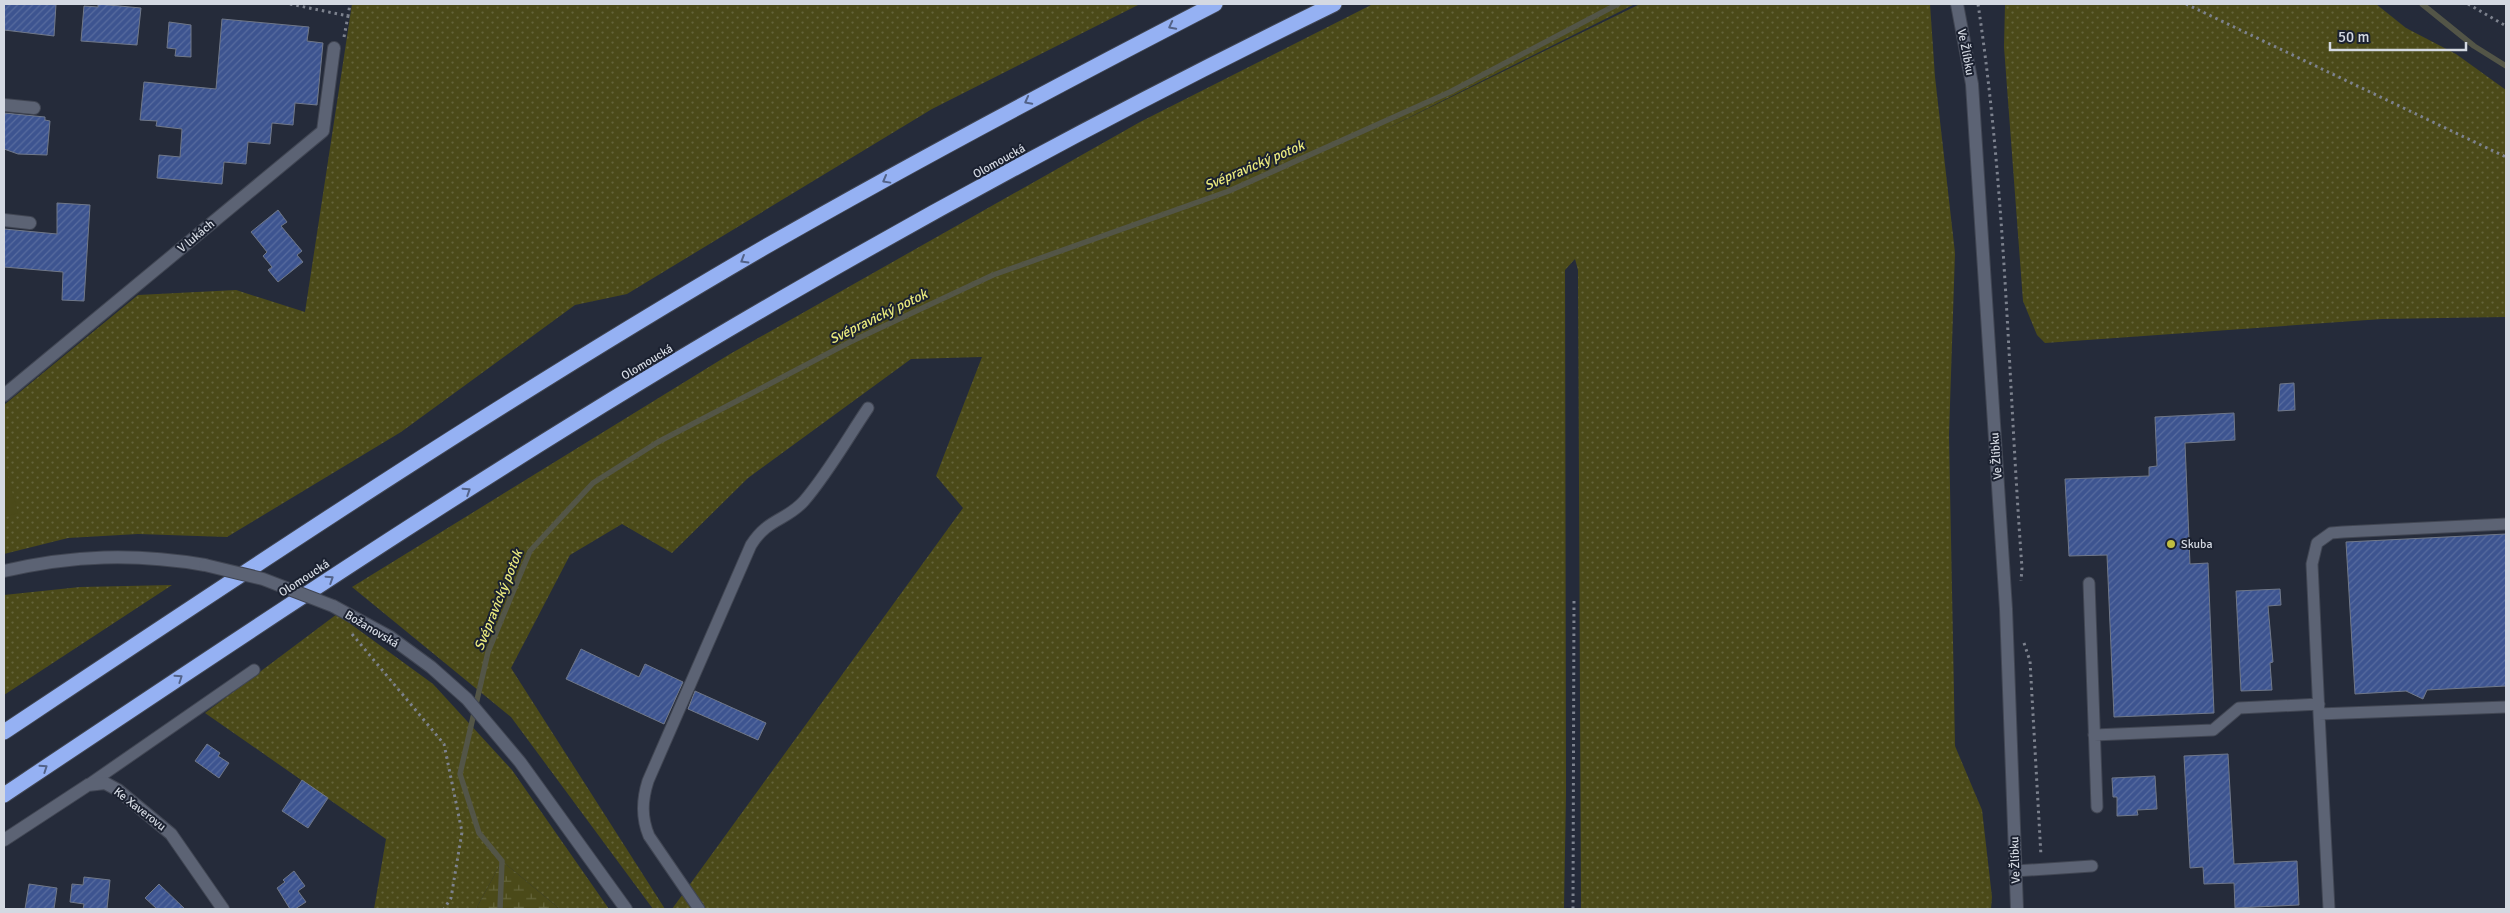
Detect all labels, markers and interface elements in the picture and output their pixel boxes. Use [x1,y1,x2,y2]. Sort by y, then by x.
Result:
one-way arrow [1168,20,1177,30]
scale bar [2330,20,2466,52]
street label: Ve Žlíbku [1954,28,1977,77]
text: 50 m [2338,28,2369,46]
one-way arrow [1024,95,1033,105]
water label: Svépravický potok [1202,136,1309,194]
street label: Olomoucká [970,141,1028,182]
one-way arrow [882,174,891,184]
street label: V lukách [175,217,218,256]
one-way arrow [741,253,750,263]
water label: Svépravický potok [826,285,932,348]
street label: Olomoucká [619,341,676,384]
street label: Ve Žlíbku [1987,432,2006,480]
one-way arrow [461,488,470,498]
place label: Skuba [2181,537,2212,552]
marker: Skuba [2165,538,2177,550]
water label: Svépravický potok [471,546,527,653]
street label: Olomoucká [276,556,333,600]
one-way arrow [325,576,334,586]
street label: Božanovská [342,607,401,651]
one-way arrow [174,675,183,684]
one-way arrow [39,765,48,774]
street label: Ke Xaverovu [111,784,169,834]
street label: Ve Žlíbku [2007,836,2024,884]

